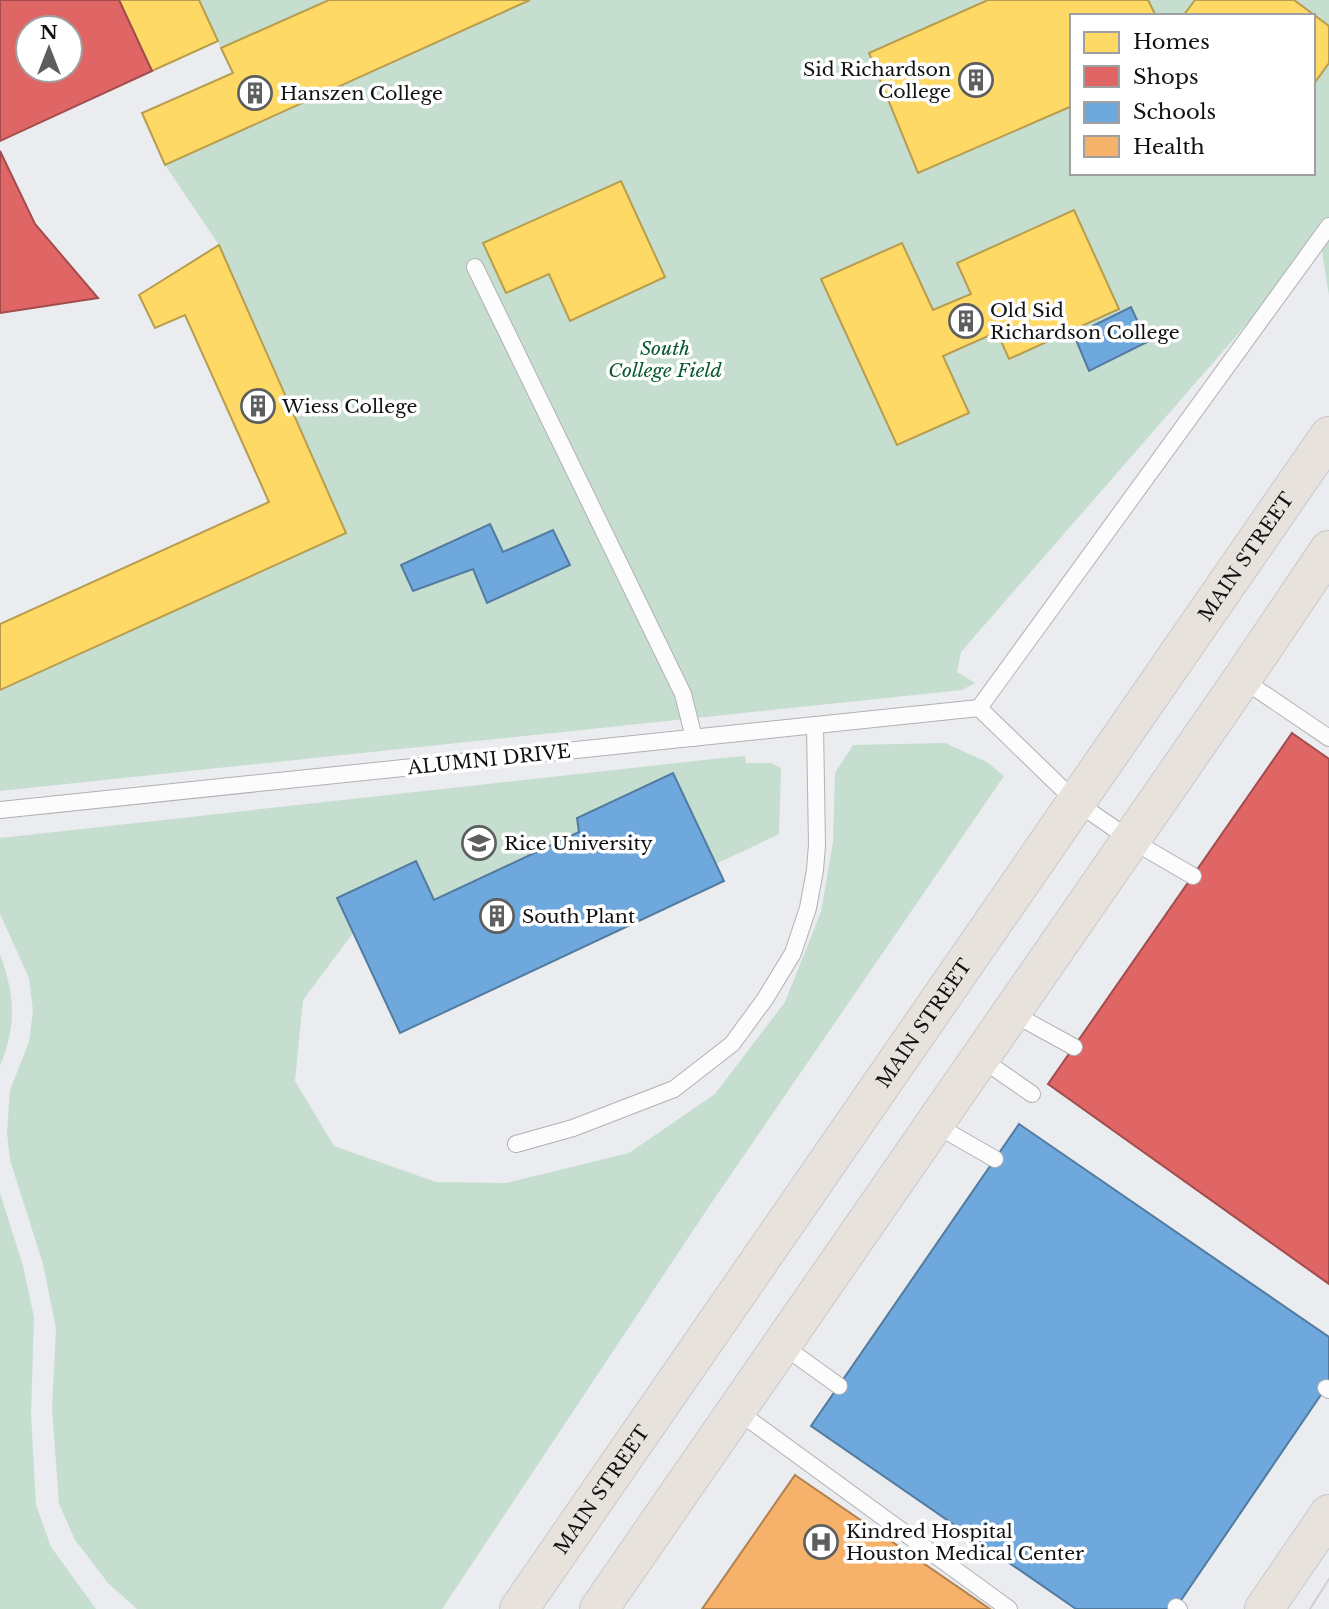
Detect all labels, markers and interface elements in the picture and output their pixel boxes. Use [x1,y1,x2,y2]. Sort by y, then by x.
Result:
north arrow [14,14,84,84]
legend [1070,14,1315,175]
text: N [40,21,58,44]
text: Homes [1133,29,1210,55]
place label: Sid Richardson College [803,58,951,103]
building icon: Sid Richardson College [957,61,995,99]
text: Shops [1133,64,1199,90]
building icon: Hanszen College [236,74,274,112]
place label: Hanszen College [280,82,443,105]
text: Schools [1133,99,1216,125]
text: Health [1133,134,1205,160]
place label: Old Sid Richardson College [990,299,1180,344]
building icon: Old Sid Richardson College [947,302,985,340]
park label: South College Field [608,337,722,382]
building icon: Wiess College [239,387,277,425]
place label: Wiess College [281,395,417,418]
street label: MAIN STREET [1194,488,1299,626]
street label: ALUMNI DRIVE [405,740,572,780]
school or university icon: Rice University [460,824,498,862]
place label: Rice University [504,832,653,855]
building icon: South Plant [478,897,516,935]
place label: South Plant [522,905,636,928]
street label: MAIN STREET [872,955,976,1092]
street label: MAIN STREET [549,1421,654,1559]
place label: Kindred Hospital Houston Medical Center [846,1520,1084,1565]
hospital icon: Kindred Hospital Houston Medical Center [802,1523,840,1561]

